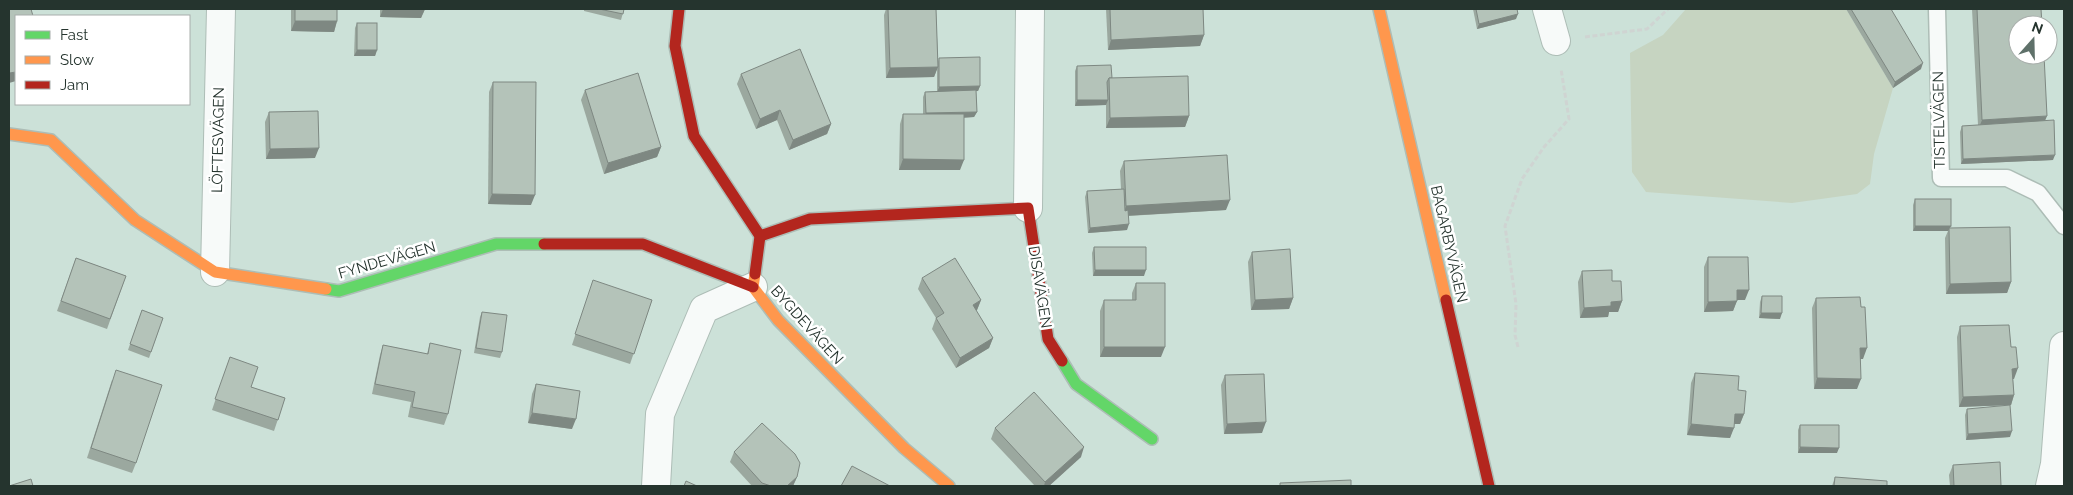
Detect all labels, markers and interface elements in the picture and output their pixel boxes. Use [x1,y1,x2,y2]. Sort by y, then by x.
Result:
legend [15,15,190,105]
north arrow [2008,15,2058,65]
text: N [2030,18,2045,37]
text: Fast [60,26,88,44]
text: Slow [60,51,94,69]
street label: TISTELVÄGEN [1928,71,1949,169]
text: Jam [60,76,89,94]
street label: LÖFTESVÄGEN [207,87,228,193]
street label: BAGARBYVÄGEN [1427,183,1472,304]
street label: FYNDEVÄGEN [336,237,438,283]
street label: DISAVÄGEN [1025,244,1056,329]
street label: BYGDEVÄGEN [767,281,848,368]

